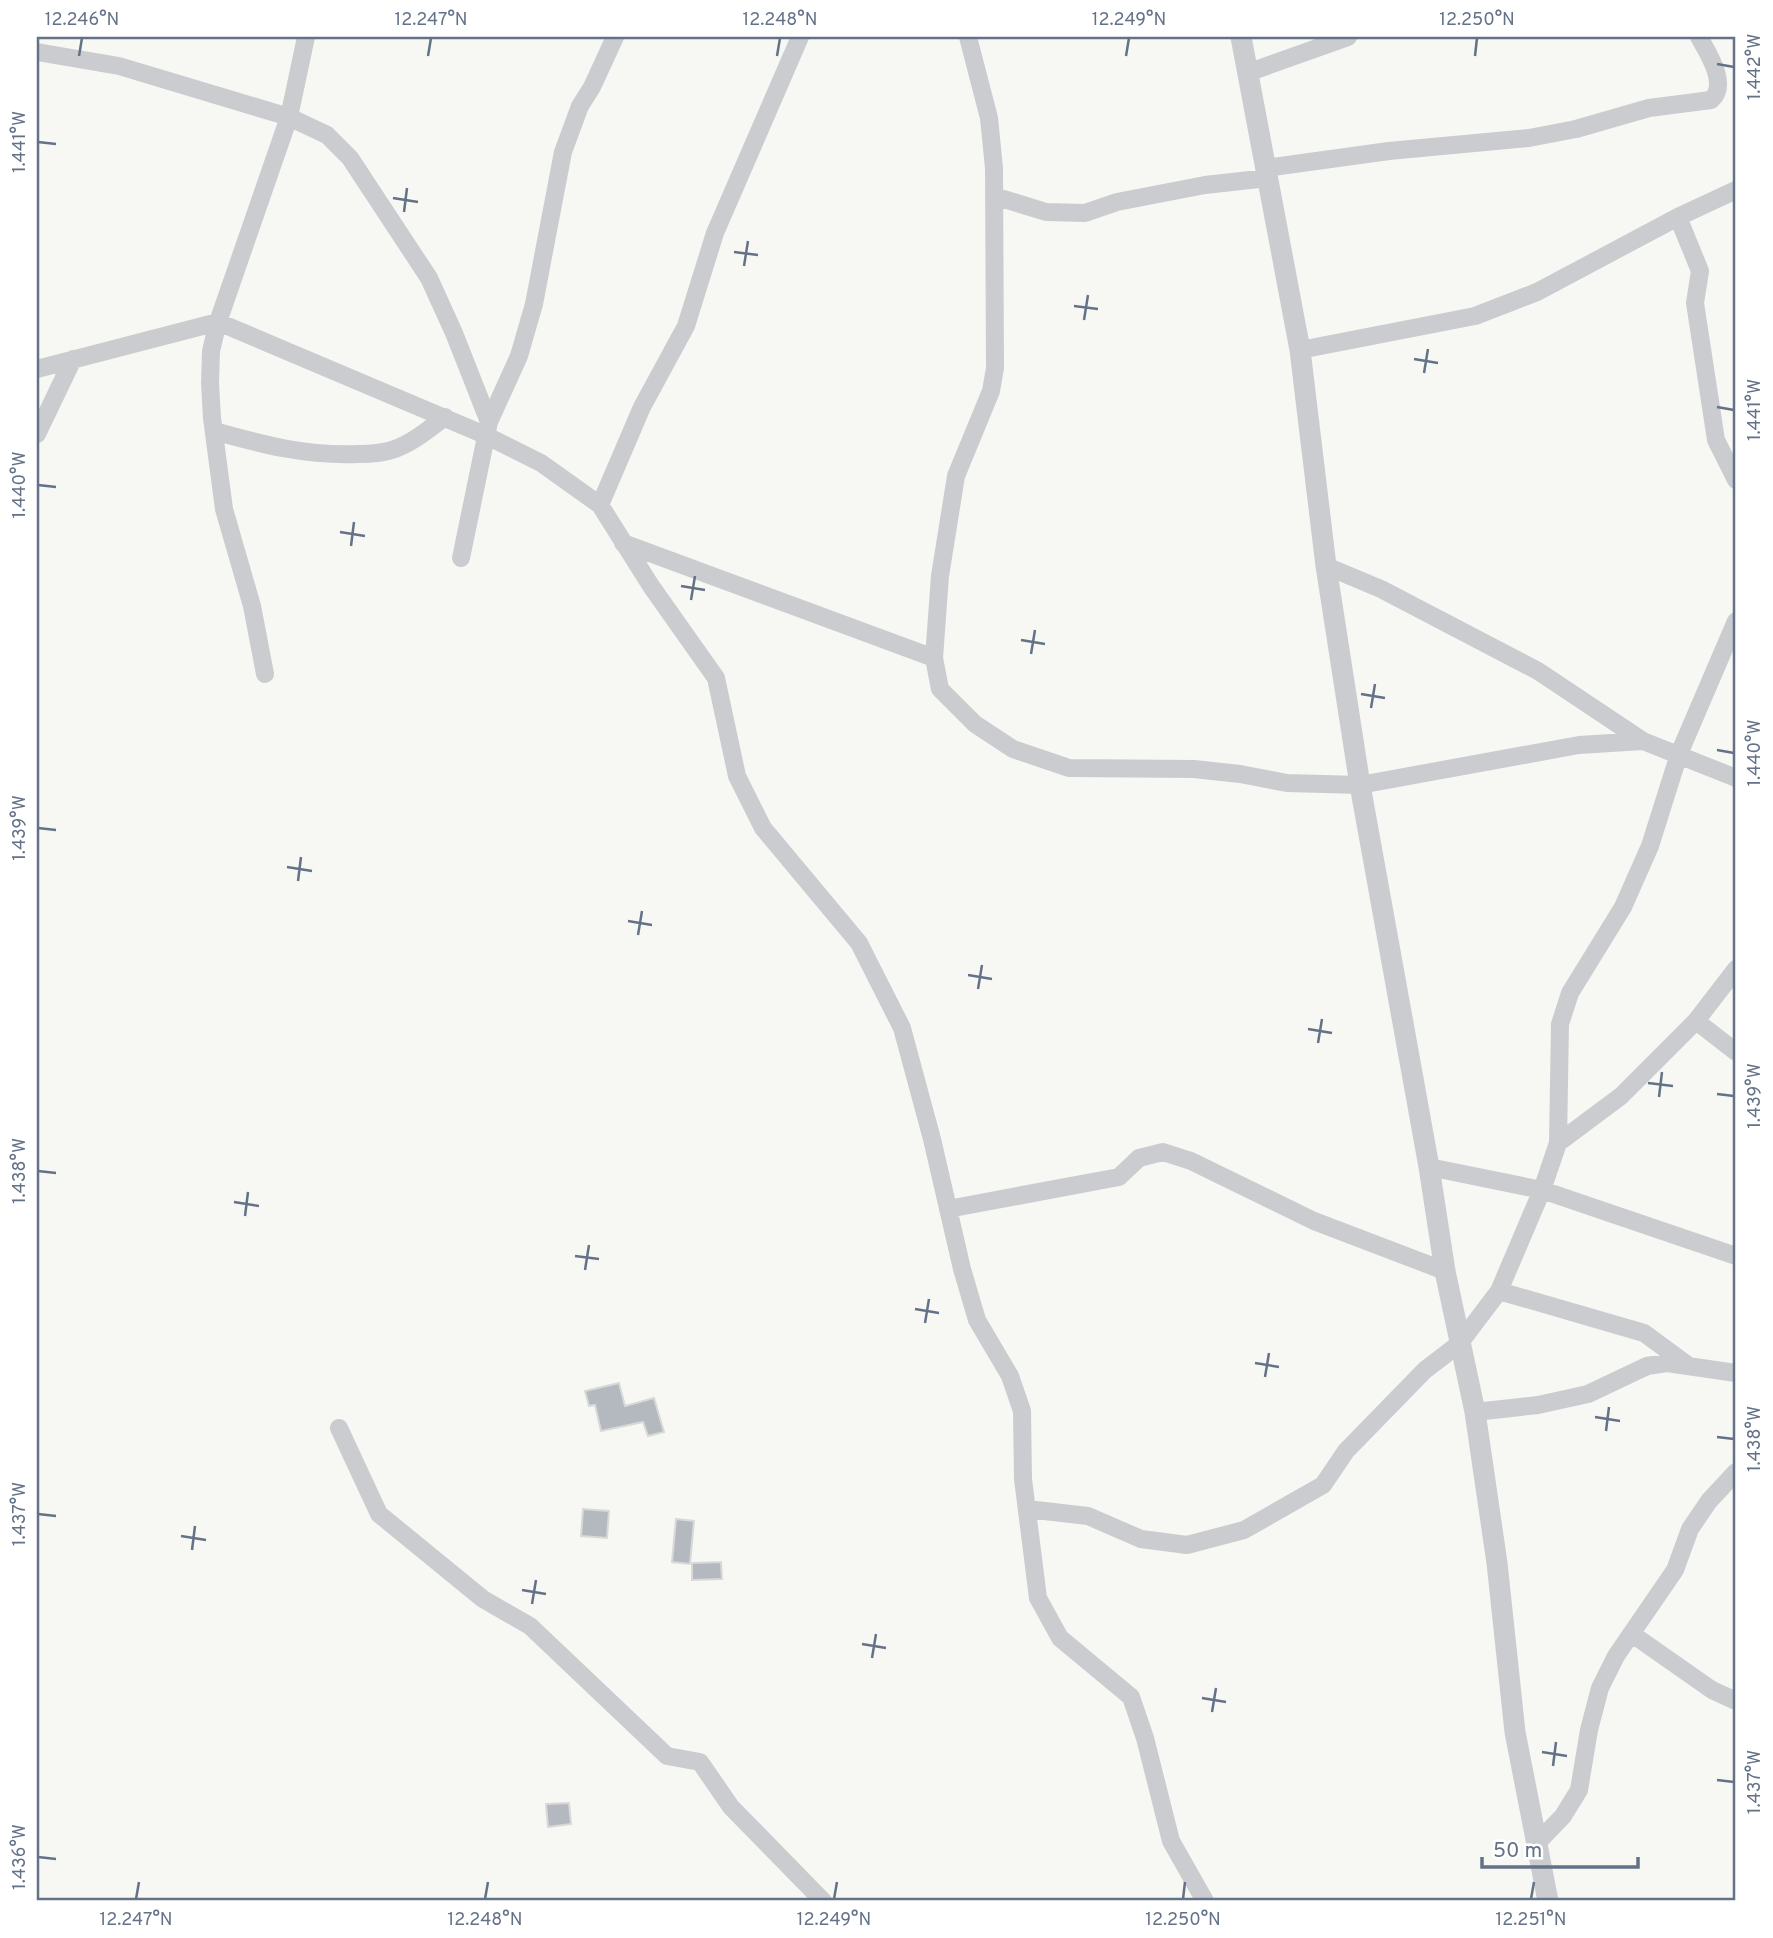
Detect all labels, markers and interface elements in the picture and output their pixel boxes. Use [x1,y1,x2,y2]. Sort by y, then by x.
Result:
text: 12.246°N [45,9,119,32]
text: 12.247°N [394,9,468,32]
text: 12.248°N [743,9,817,32]
text: 12.249°N [1092,9,1166,32]
text: 12.250°N [1439,9,1515,32]
text: 1.442°W [1744,34,1767,100]
text: 1.441°W [9,111,32,173]
text: 1.441°W [1744,379,1767,441]
text: 1.440°W [9,451,32,519]
text: 1.440°W [1744,719,1767,787]
text: 1.439°W [9,795,32,861]
text: 1.439°W [1744,1063,1767,1129]
text: 1.438°W [9,1138,32,1204]
text: 1.438°W [1744,1406,1767,1472]
text: 1.437°W [9,1482,32,1546]
text: 1.437°W [1744,1750,1767,1814]
text: 1.436°W [9,1824,32,1890]
scale bar [1482,1826,1638,1870]
text: 50 m [1493,1838,1542,1865]
text: 12.247°N [99,1909,173,1932]
text: 12.248°N [448,1909,522,1932]
text: 12.249°N [797,1909,871,1932]
text: 12.250°N [1145,1909,1221,1932]
text: 12.251°N [1496,1909,1566,1932]

